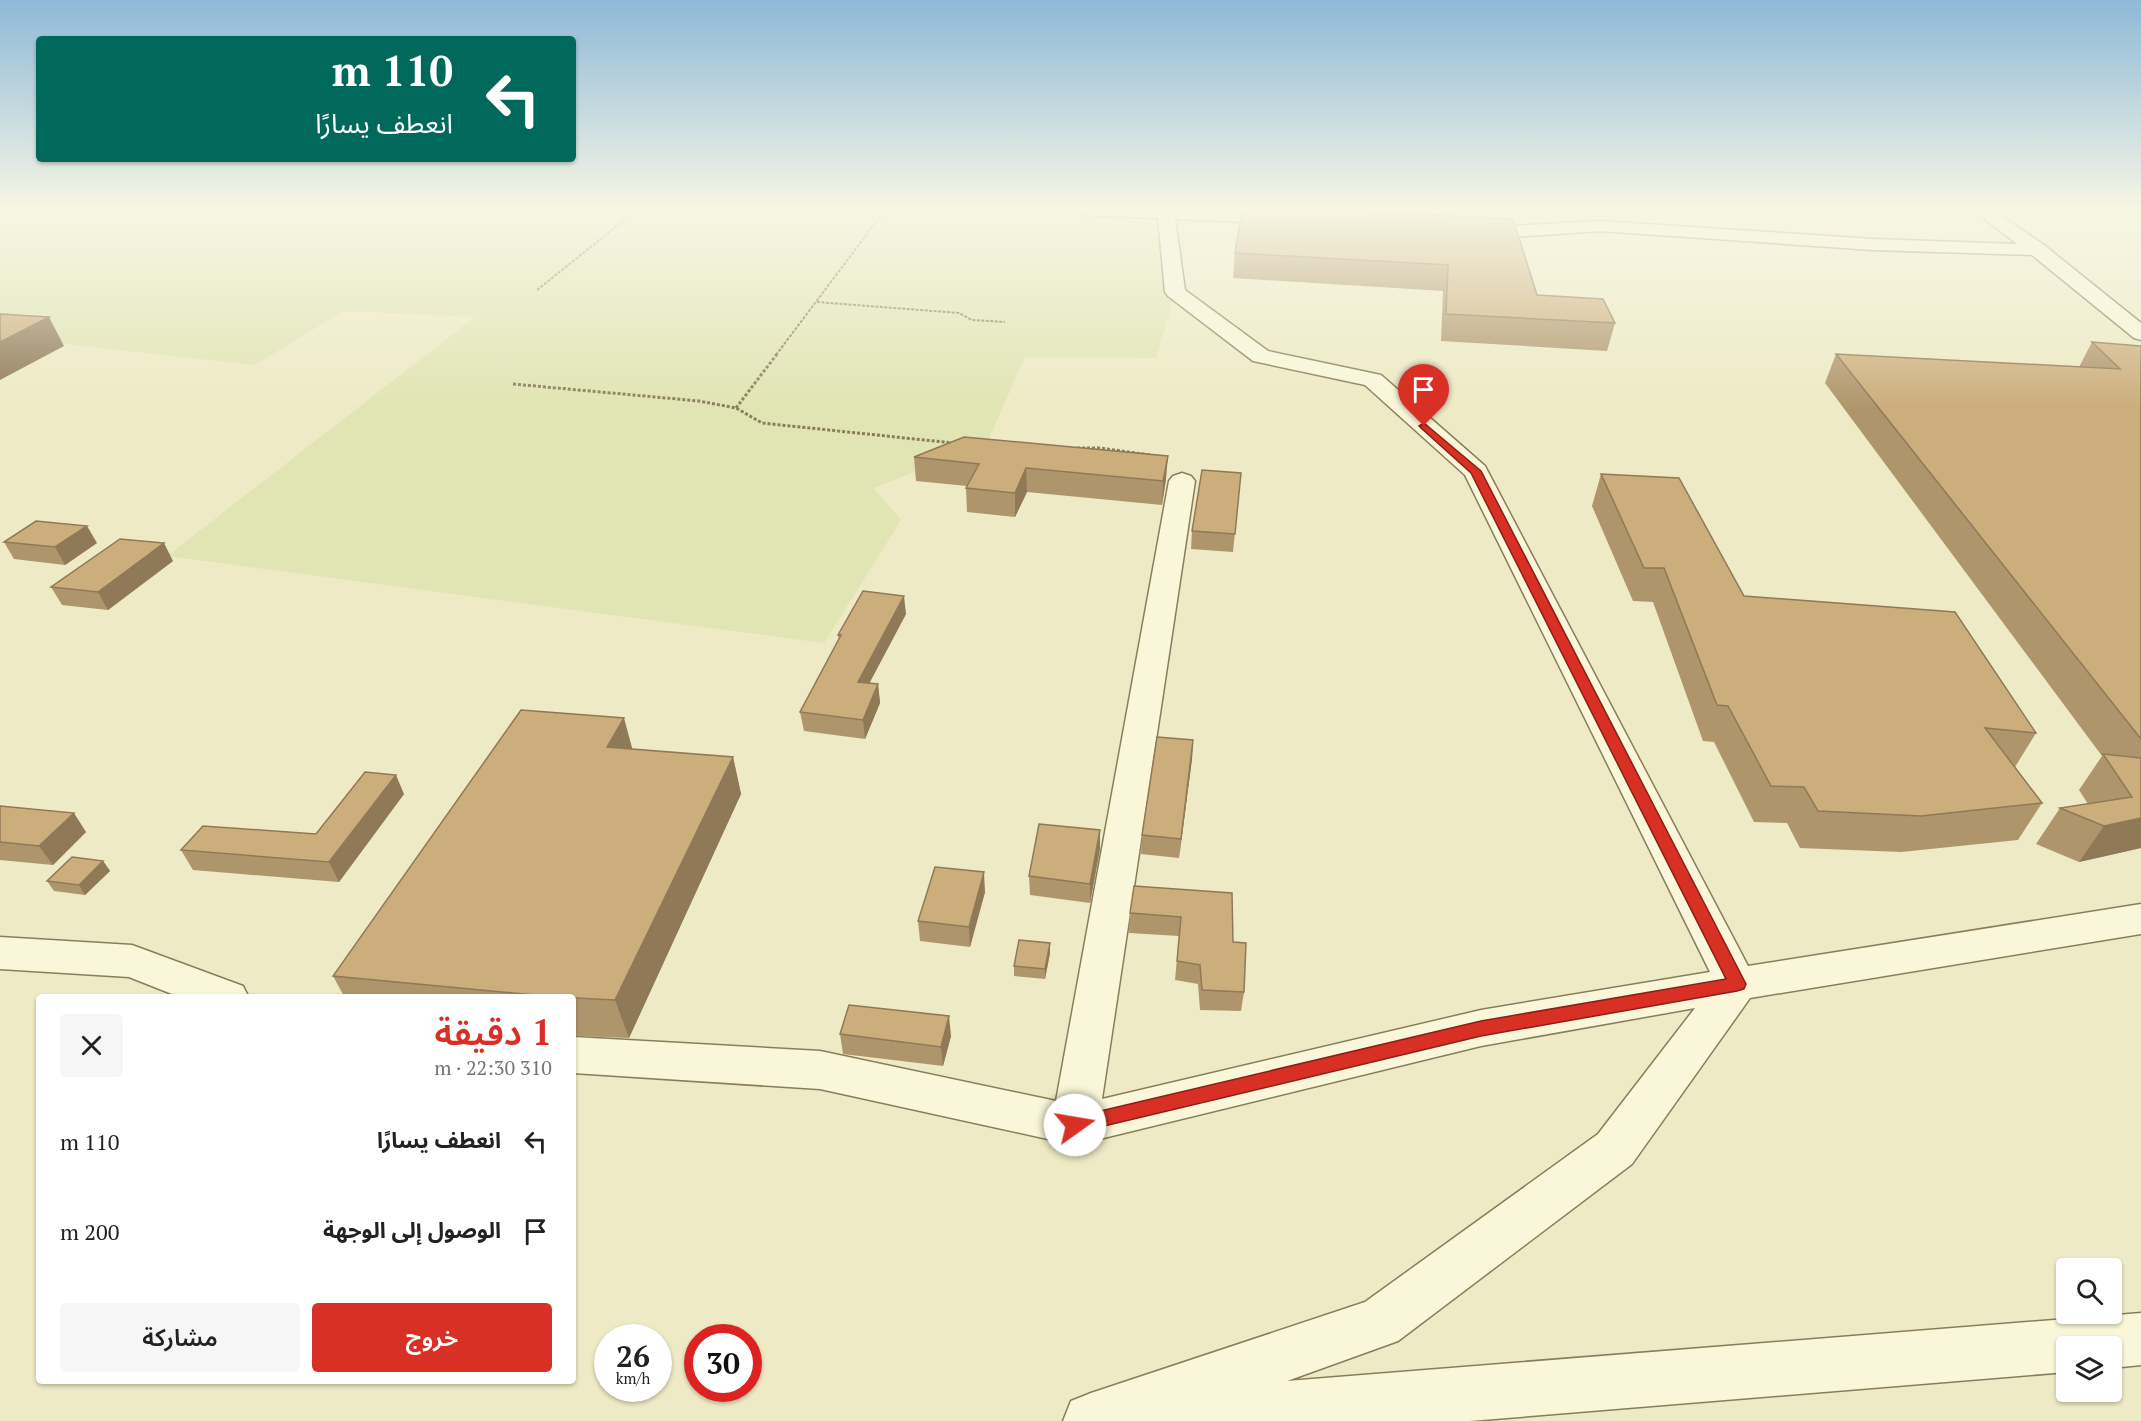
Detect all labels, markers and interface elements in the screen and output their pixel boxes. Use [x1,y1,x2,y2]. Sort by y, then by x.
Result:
text: 110 m [332,42,453,98]
icon: left [474,60,552,138]
text: انعطف يسارًا [315,105,453,141]
pin [1398,364,1449,426]
icon: arrive [1407,373,1440,406]
text: 1 دقيقة [435,1008,552,1055]
button: close [60,1014,123,1077]
text: 310 m · 22:30 [434,1054,552,1081]
position arrow [1043,1093,1107,1157]
text: انعطف يسارًا [377,1125,501,1154]
icon: left [519,1125,552,1158]
text: 110 m [60,1127,120,1156]
text: الوصول إلى الوجهة [323,1215,501,1244]
icon: arrive [519,1215,552,1248]
text: 200 m [60,1217,120,1246]
map controls [2056,1258,2122,1402]
button: search [2056,1258,2122,1324]
button: مشاركة [60,1303,300,1372]
button: خروج [312,1303,552,1372]
speed limit sign: 30 [684,1324,762,1402]
text: 26 [616,1336,650,1376]
button: layers [2056,1336,2122,1402]
text: km/h [616,1368,650,1388]

